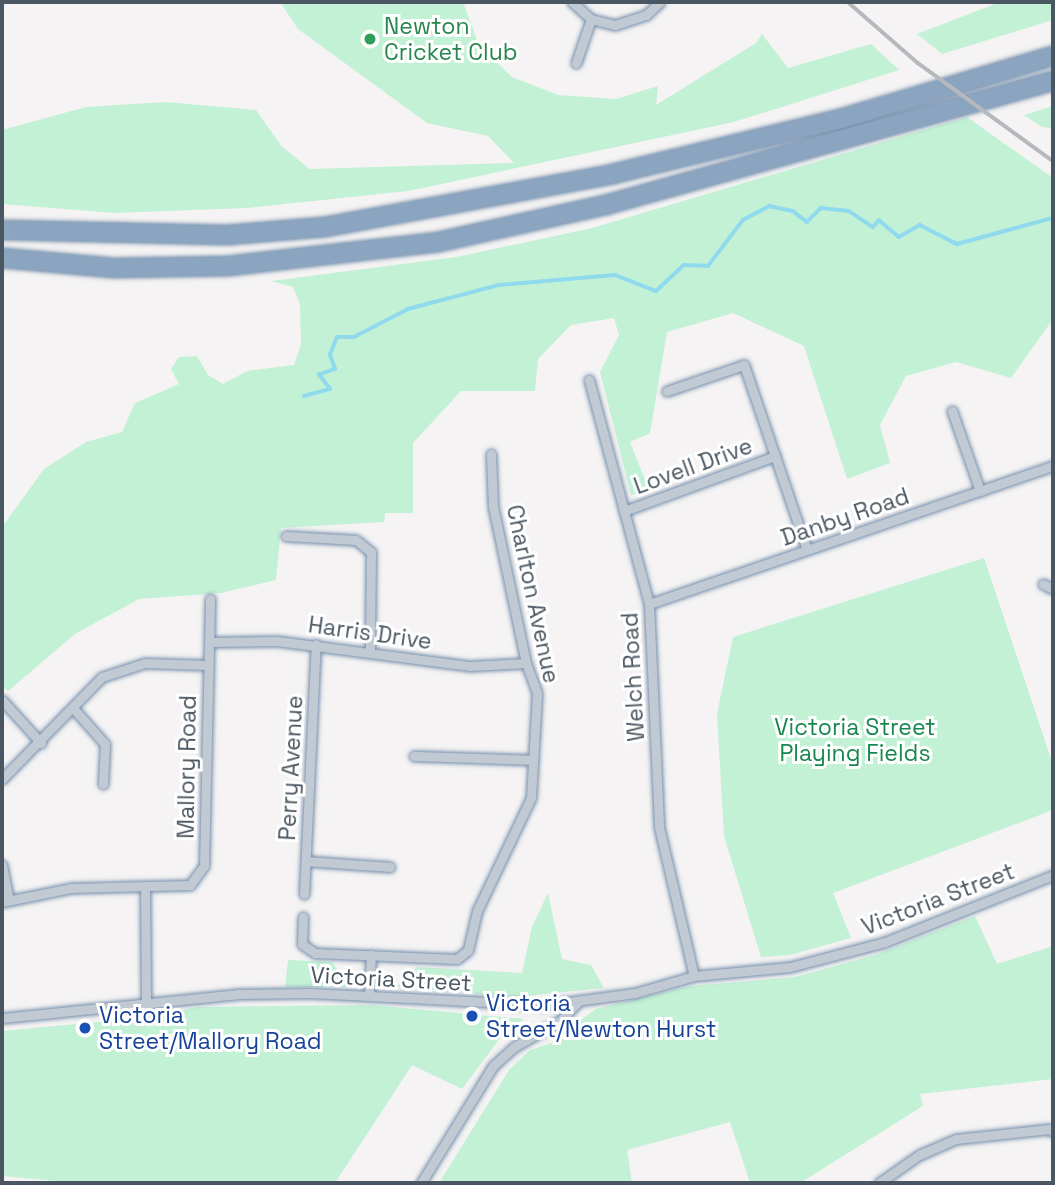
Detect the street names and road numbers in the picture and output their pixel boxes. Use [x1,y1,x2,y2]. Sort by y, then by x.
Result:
street label: Lovell Drive [630,432,756,500]
street label: Danby Road [777,482,913,552]
street label: Charlton Avenue [501,502,565,686]
street label: Harris Drive [306,611,434,655]
street label: Welch Road [616,612,650,742]
street label: Mallory Road [172,695,202,839]
street label: Perry Avenue [273,695,309,841]
street label: Victoria Street [858,857,1018,941]
street label: Victoria Street [310,961,472,997]

